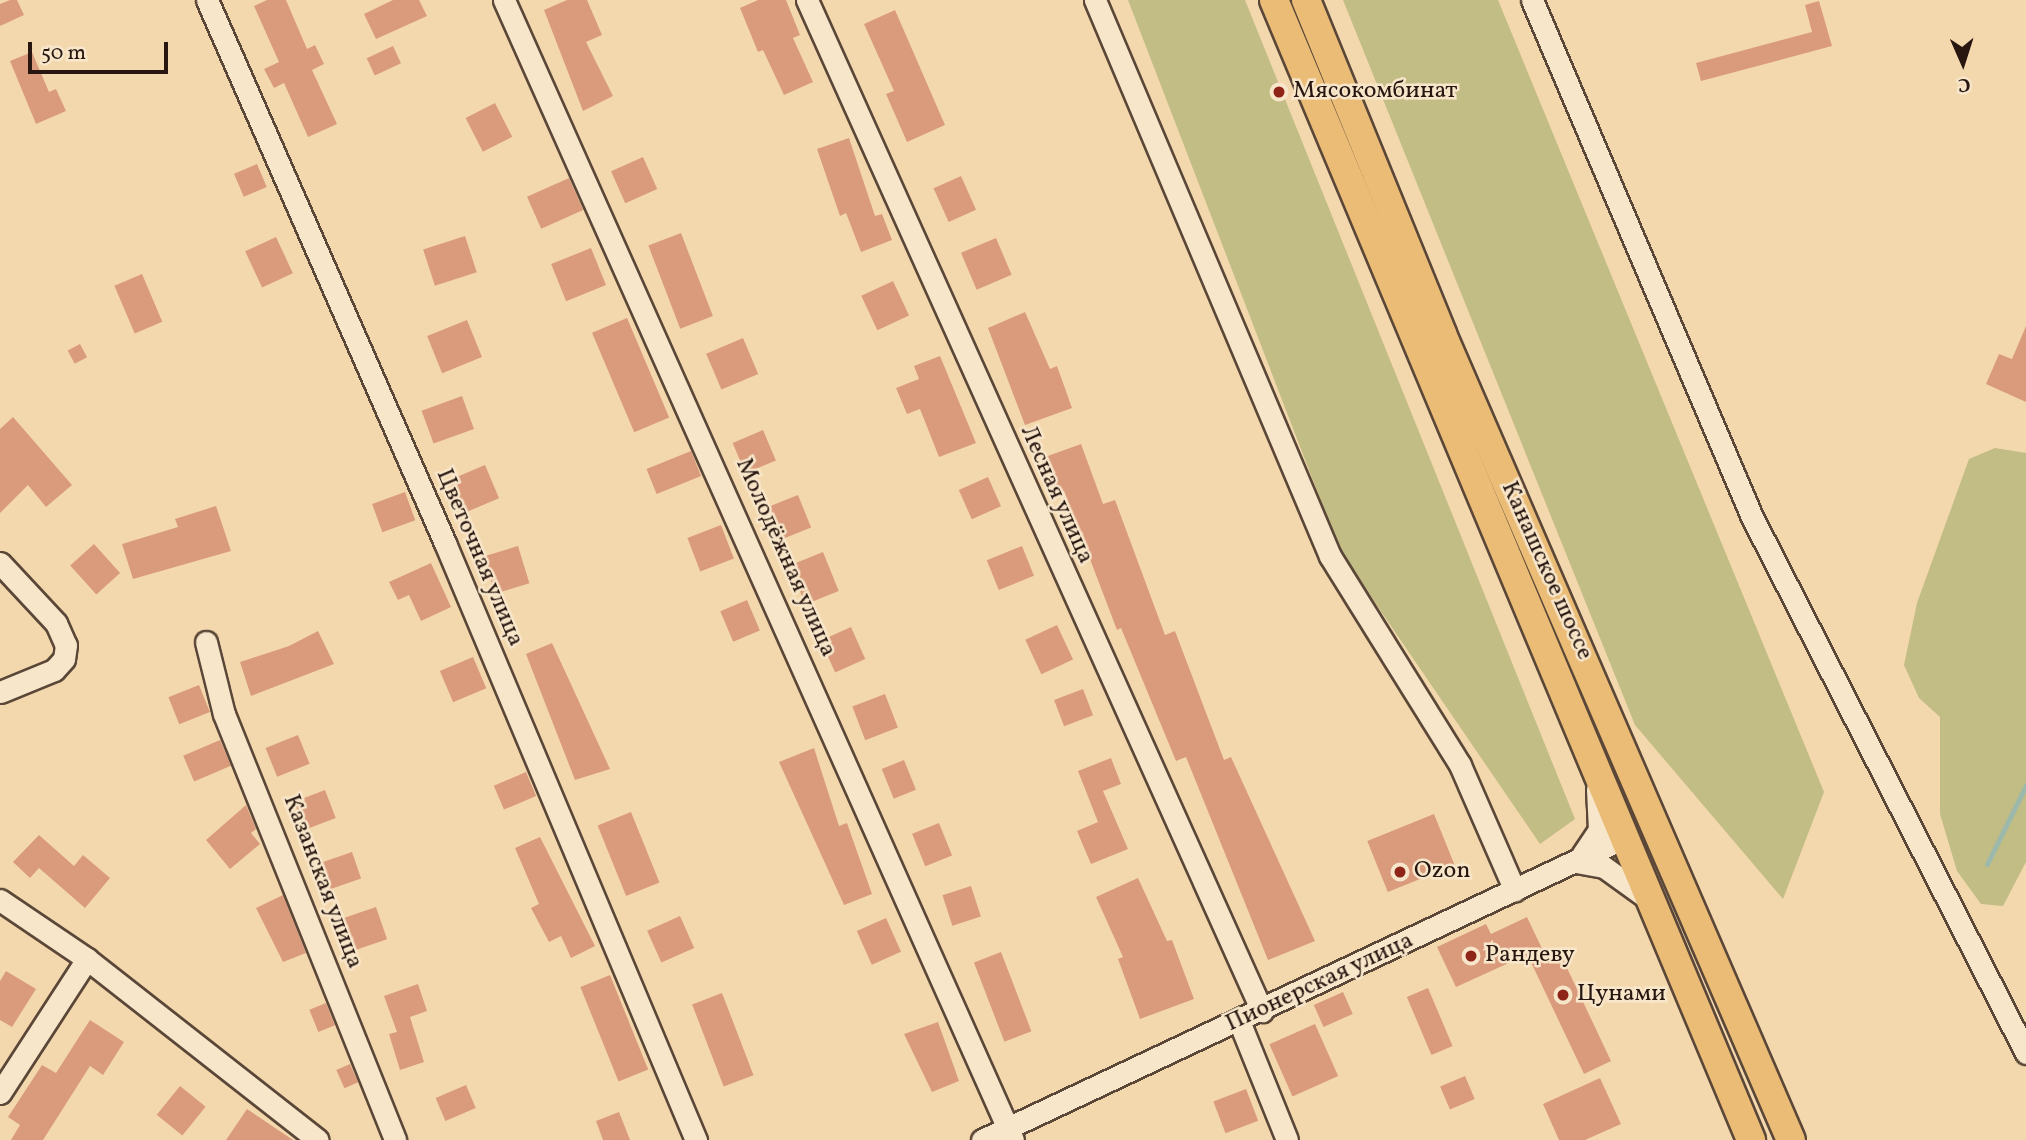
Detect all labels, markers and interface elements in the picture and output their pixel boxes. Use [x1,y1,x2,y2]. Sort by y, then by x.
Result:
scale bar [32,28,172,72]
north arrow [1928,28,1998,98]
text: 50 m [41,39,86,68]
text: С [1957,71,1971,97]
place label: Мясокомбинат [1293,78,1457,106]
marker: Мясокомбинат [1271,84,1287,100]
street label: Лесная улица [1013,421,1099,569]
street label: Молодёжная улица [728,454,842,662]
street label: Цветочная улица [428,465,530,651]
street label: Канашское шоссе [1494,477,1598,665]
street label: Казанская улица [275,791,369,973]
place label: Ozon [1414,858,1471,886]
marker: Ozon [1392,864,1408,880]
street label: Пионерская улица [1221,927,1419,1039]
place label: Рандеву [1485,942,1575,970]
marker: Рандеву [1463,948,1479,964]
place label: Цунами [1577,981,1666,1009]
marker: Цунами [1555,987,1571,1003]

